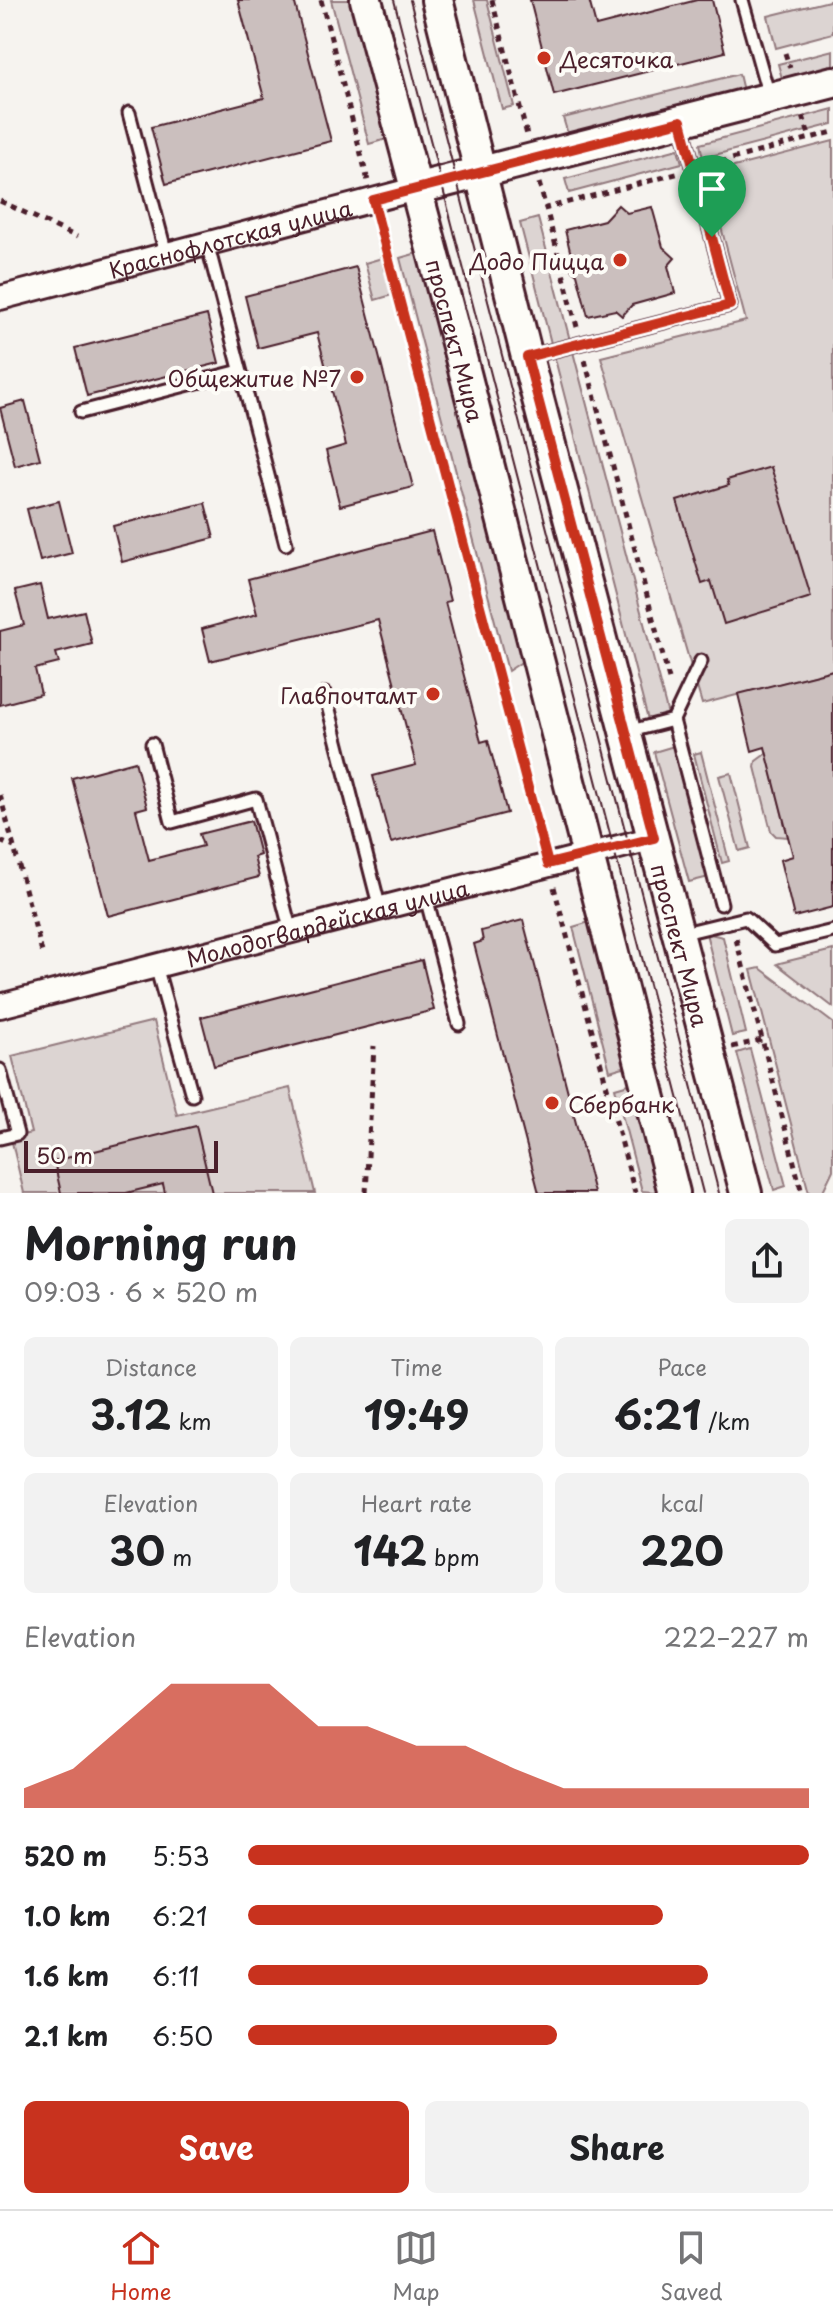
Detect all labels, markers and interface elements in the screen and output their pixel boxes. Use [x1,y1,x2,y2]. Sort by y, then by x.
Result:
place label: Десяточка [559,42,673,75]
marker: Десяточка [535,49,553,67]
pin [678,155,746,237]
icon: arrive [690,167,734,211]
street label: Краснофлотская улица [105,190,355,285]
place label: Додо Пицца [469,244,604,277]
marker: Додо Пицца [611,251,629,269]
street label: проспект Мира [419,255,493,425]
place label: Общежитие №7 [168,361,341,394]
marker: Общежитие №7 [348,368,366,386]
place label: Главпочтамт [280,678,418,711]
marker: Главпочтамт [424,685,442,703]
street label: проспект Мира [644,860,718,1030]
street label: Молодогвардейская улица [183,870,472,974]
place label: Сбербанк [568,1087,675,1120]
marker: Сбербанк [543,1094,561,1112]
scale bar [24,1137,218,1173]
text: 50 m [36,1138,93,1171]
text: Morning run [24,1209,298,1275]
button: share [725,1219,809,1303]
text: 09:03 · 6 × 520 m [24,1272,258,1311]
text: Distance [105,1350,197,1383]
text: Time [390,1350,442,1383]
text: Pace [657,1350,707,1383]
text: 3.12 [90,1383,171,1444]
text: 19:49 [364,1383,469,1444]
text: 6:21 [614,1383,701,1444]
text: km [171,1404,212,1437]
text: /km [701,1404,750,1437]
text: Elevation [103,1486,198,1519]
text: Heart rate [361,1486,472,1519]
text: kcal [660,1486,704,1519]
text: 30 [109,1519,165,1580]
text: 142 [353,1519,427,1580]
text: 220 [640,1519,724,1580]
text: m [165,1540,192,1573]
text: bpm [427,1540,480,1573]
text: Elevation [24,1617,136,1656]
text: 222–227 m [664,1617,809,1656]
text: 520 m [24,1836,107,1875]
text: 5:53 [152,1836,210,1875]
text: 1.0 km [24,1896,111,1935]
text: 6:21 [152,1896,208,1935]
text: 1.6 km [24,1956,109,1995]
text: 6:11 [152,1956,199,1995]
text: 2.1 km [24,2016,108,2055]
text: 6:50 [152,2016,213,2055]
button: Save [24,2101,409,2193]
button: Share [425,2101,809,2193]
tab: Home [110,2226,172,2307]
tab: Map [392,2226,439,2307]
tab: Saved [660,2226,723,2307]

